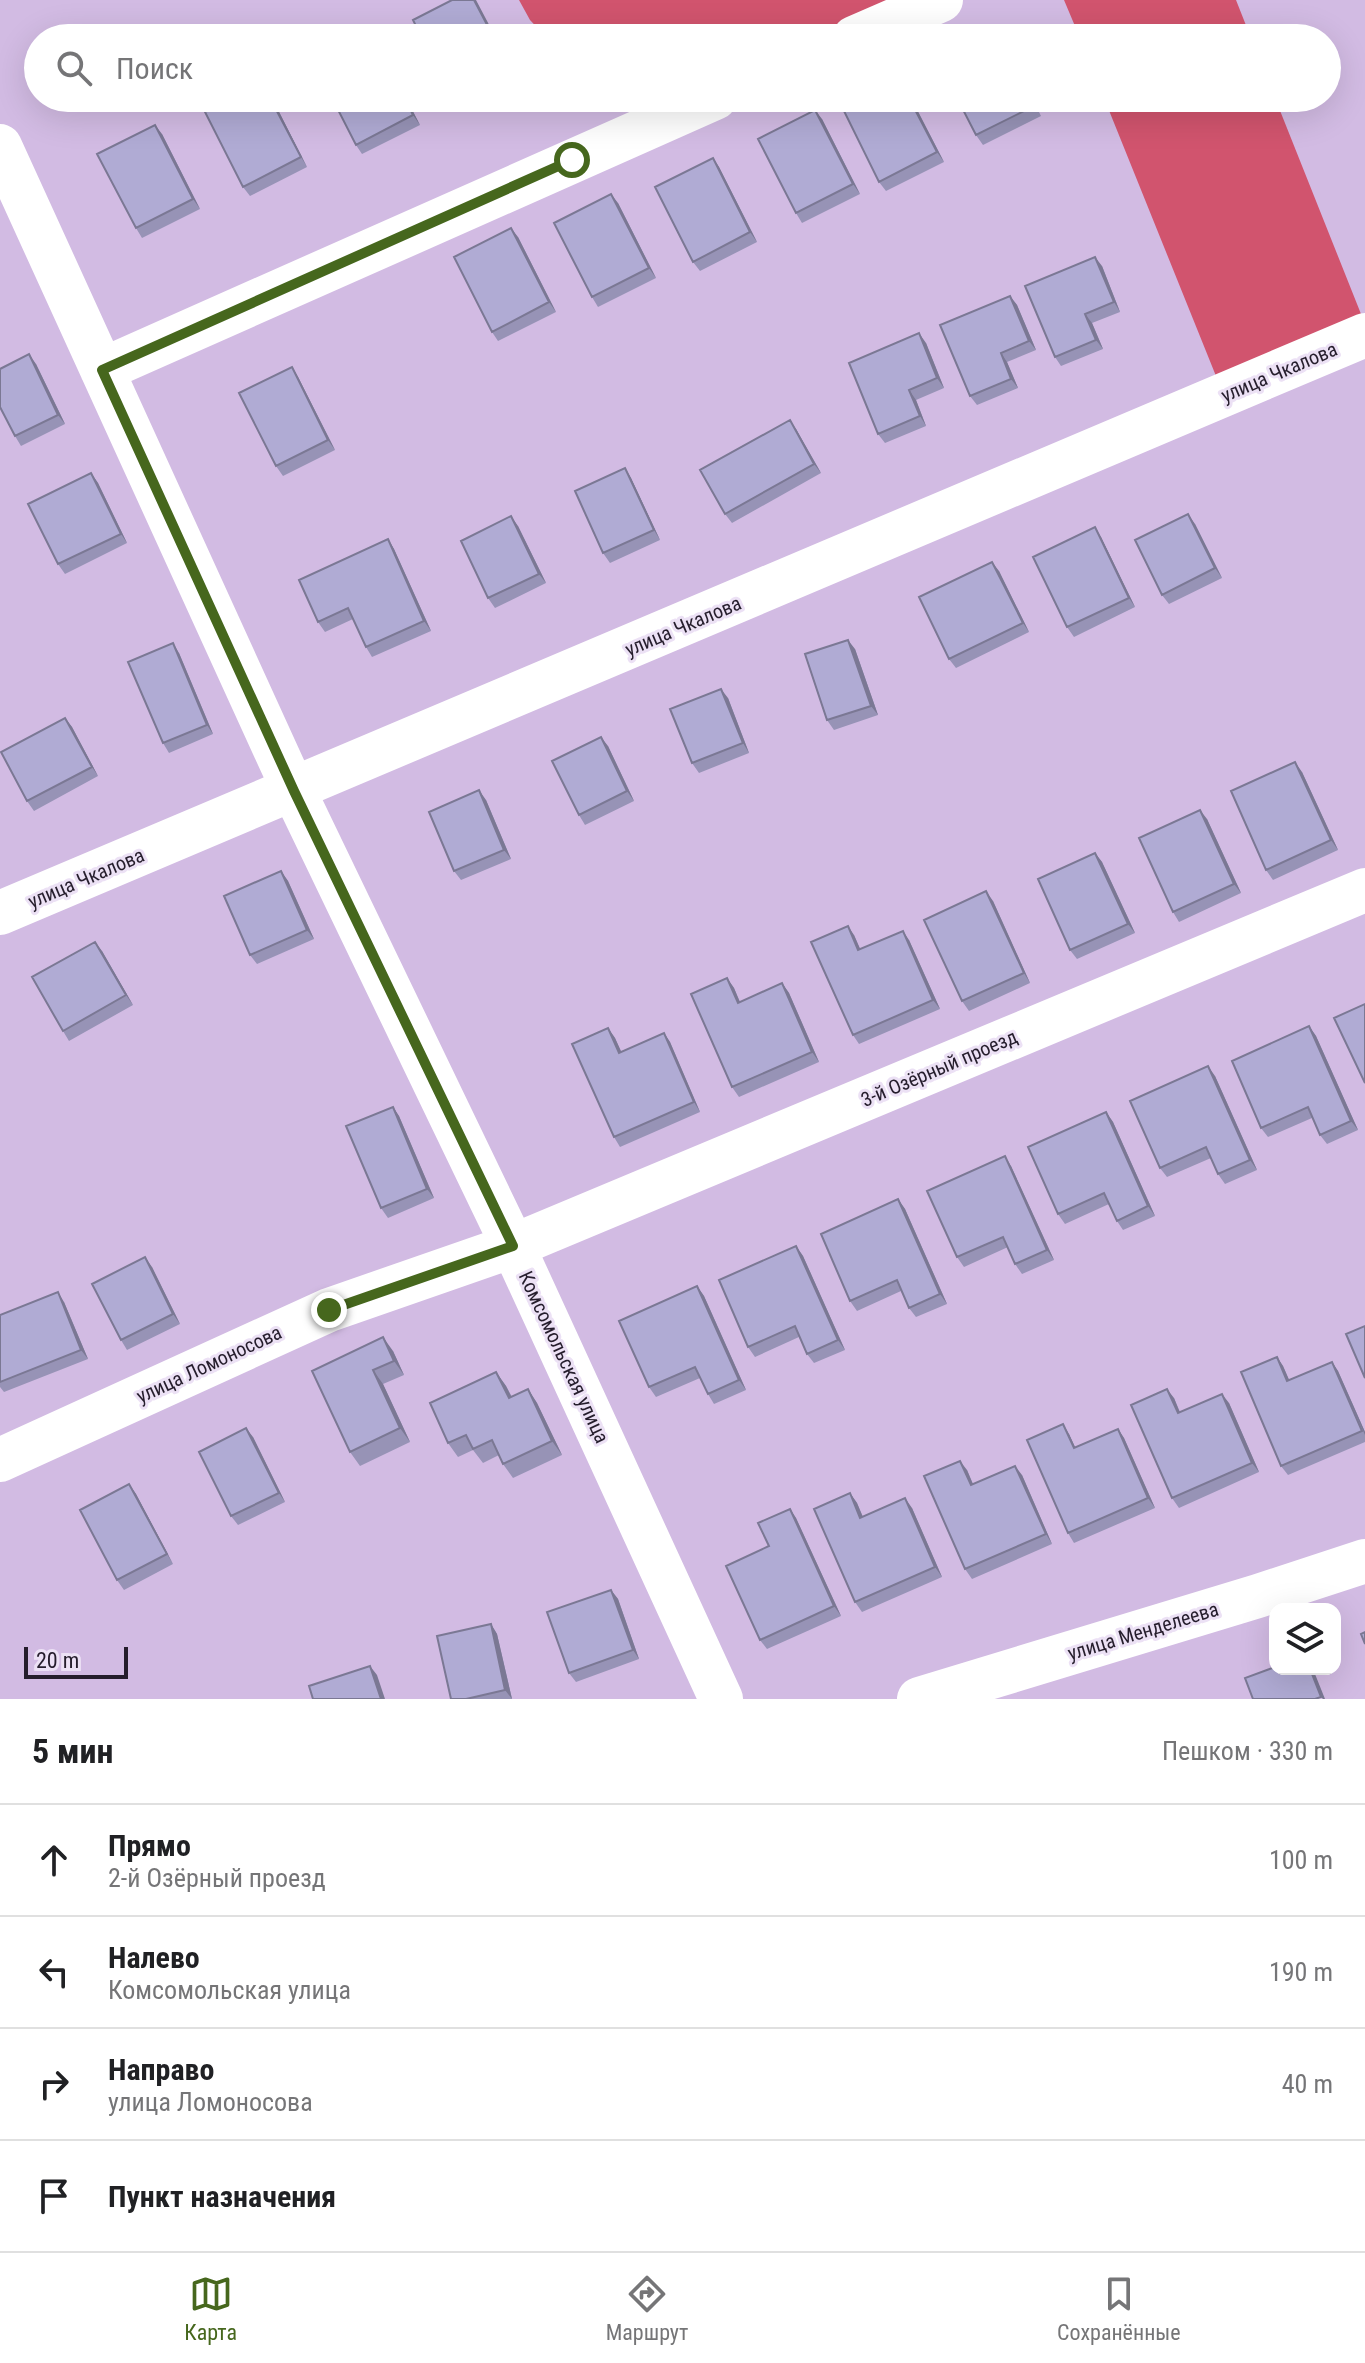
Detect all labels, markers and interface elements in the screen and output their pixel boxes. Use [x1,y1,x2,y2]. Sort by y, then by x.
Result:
search box [24,24,1341,112]
icon: search [52,46,96,90]
text: Поиск [116,51,193,86]
route start [554,142,590,178]
street label: улица Чкалова [1217,337,1341,407]
street label: улица Чкалова [621,591,745,661]
street label: улица Чкалова [24,843,148,913]
street label: 3-й Озёрный проезд [857,1024,1021,1112]
street label: Комсомольская улица [514,1267,614,1447]
route end [311,1292,347,1328]
street label: улица Ломоносова [133,1320,285,1408]
street label: улица Менделеева [1065,1597,1221,1665]
map controls [1269,1603,1341,1675]
button: layers [1269,1603,1341,1675]
scale bar [24,1643,128,1679]
text: 20 m [36,1648,79,1673]
text: 5 мин [32,1731,114,1771]
text: Пешком · 330 m [1162,1736,1333,1766]
text: Прямо [108,1828,191,1863]
icon: ahead [32,1838,76,1882]
text: 100 m [1269,1845,1333,1875]
text: 2-й Озёрный проезд [108,1863,326,1893]
text: Налево [108,1940,200,1975]
icon: left [32,1950,76,1994]
text: 190 m [1269,1957,1333,1987]
text: Комсомольская улица [108,1975,351,2005]
text: Направо [108,2052,214,2087]
icon: right [32,2062,76,2106]
text: 40 m [1282,2069,1333,2099]
text: улица Ломоносова [108,2087,313,2117]
icon: arrive [32,2174,76,2218]
text: Пункт назначения [108,2179,336,2214]
tab: Карта [184,2272,237,2345]
tab: Маршрут [606,2272,688,2345]
tab: Сохранённые [1057,2272,1181,2345]

